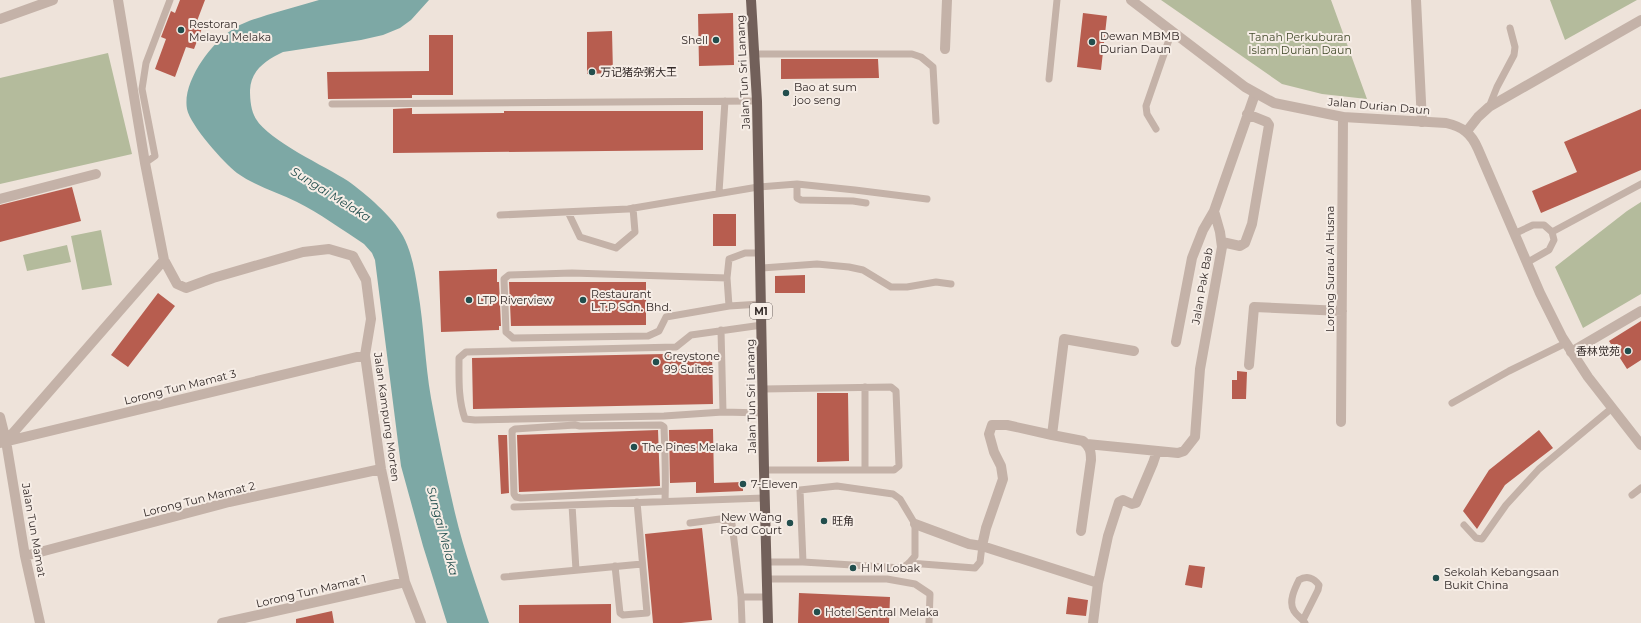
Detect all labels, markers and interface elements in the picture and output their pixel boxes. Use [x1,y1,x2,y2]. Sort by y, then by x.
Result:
street label: Jalan Tun Sri Lanang [733,14,753,131]
place label: Restoran Melayu Melaka [189,17,271,44]
marker: Restoran Melayu Melaka [176,25,186,35]
place label: Dewan MBMB Durian Daun [1100,29,1179,56]
park label: Tanah Perkuburan Islam Durian Daun [1248,30,1352,57]
place label: Shell [681,33,708,47]
marker: Shell [711,35,721,45]
marker: Dewan MBMB Durian Daun [1087,37,1097,47]
place label: 万记猪杂粥大王 [600,65,677,79]
marker: 万记猪杂粥大王 [587,67,597,77]
place label: Bao at sum joo seng [793,80,857,107]
marker: Bao at sum joo seng [781,88,791,98]
street label: Jalan Durian Daun [1326,94,1431,117]
water label: Sungai Melaka [288,163,374,225]
street label: Lorong Surau Al Husna [1323,206,1337,332]
street label: Jalan Pak Bab [1188,247,1216,326]
place label: Restaurant L.T.P Sdn. Bhd. [591,287,671,314]
place label: LTP Riverview [477,293,553,307]
marker: LTP Riverview [464,295,474,305]
marker: Restaurant L.T.P Sdn. Bhd. [578,295,588,305]
road number: M1 [750,303,772,319]
street label: Jalan Tun Sri Lanang [743,339,759,454]
place label: 香林觉苑 [1576,344,1620,358]
marker: 香林觉苑 [1623,346,1633,356]
place label: Greystone 99 Suites [664,349,720,376]
street label: Jalan Kampung Morten [371,350,403,483]
marker: Greystone 99 Suites [651,357,661,367]
street label: Lorong Tun Mamat 3 [123,366,237,408]
place label: The Pines Melaka [642,440,738,454]
marker: The Pines Melaka [629,442,639,452]
place label: 7-Eleven [751,477,798,491]
street label: Lorong Tun Mamat 2 [142,478,256,520]
marker: 7-Eleven [738,479,748,489]
street label: Jalan Tun Mamat [19,481,49,579]
water label: Sungai Melaka [424,485,462,577]
place label: New Wang Food Court [720,510,783,537]
place label: 旺角 [832,514,854,528]
marker: 旺角 [819,516,829,526]
marker: New Wang Food Court [785,518,795,528]
place label: H M Lobak [861,561,920,575]
marker: H M Lobak [848,563,858,573]
place label: Sekolah Kebangsaan Bukit China [1444,565,1559,592]
street label: Lorong Tun Mamat 1 [255,572,367,610]
marker: Sekolah Kebangsaan Bukit China [1431,573,1441,583]
place label: Hotel Sentral Melaka [825,605,939,619]
marker: Hotel Sentral Melaka [812,607,822,617]

